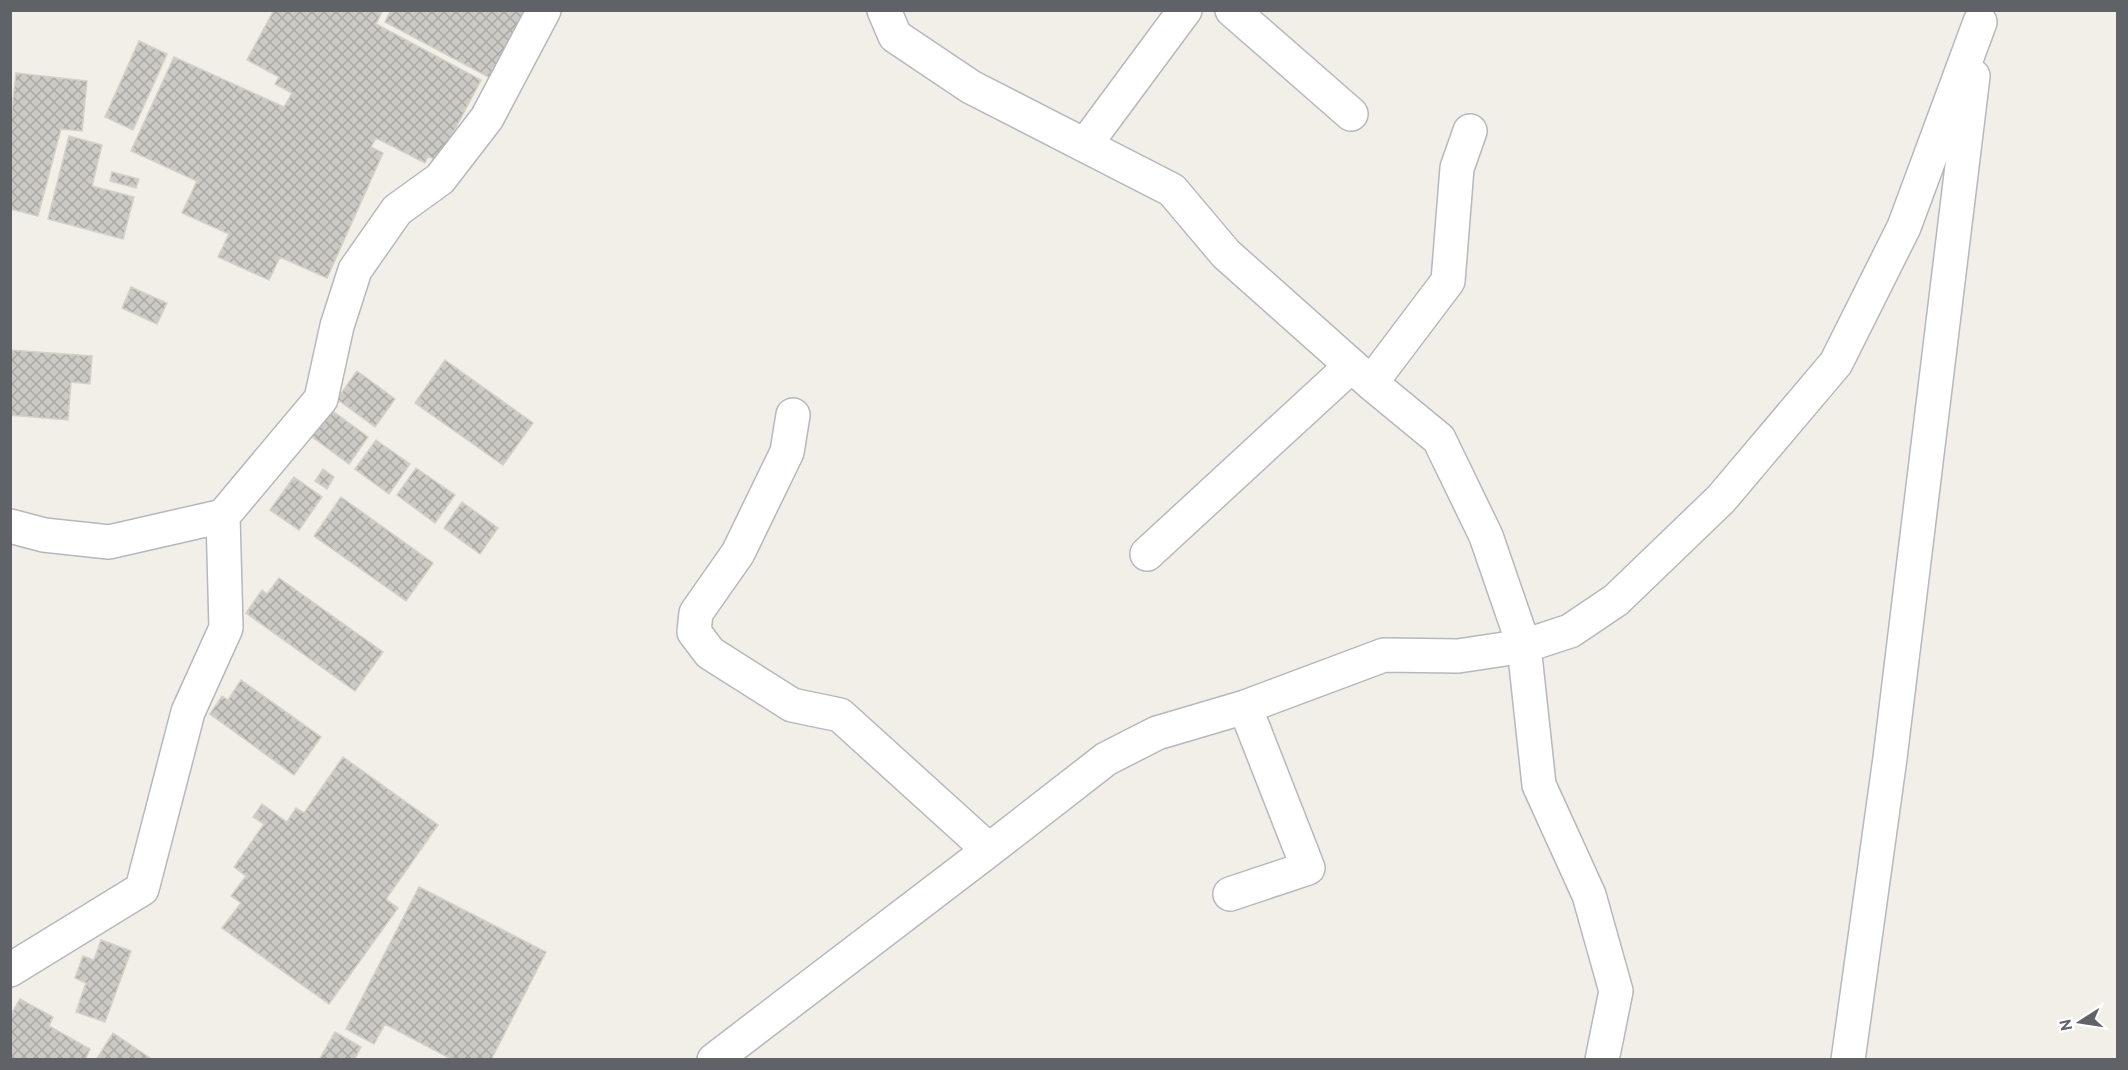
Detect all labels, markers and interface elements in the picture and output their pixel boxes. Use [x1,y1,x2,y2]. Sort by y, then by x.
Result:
north arrow [2050,992,2110,1052]
text: N [2056,1017,2078,1032]

